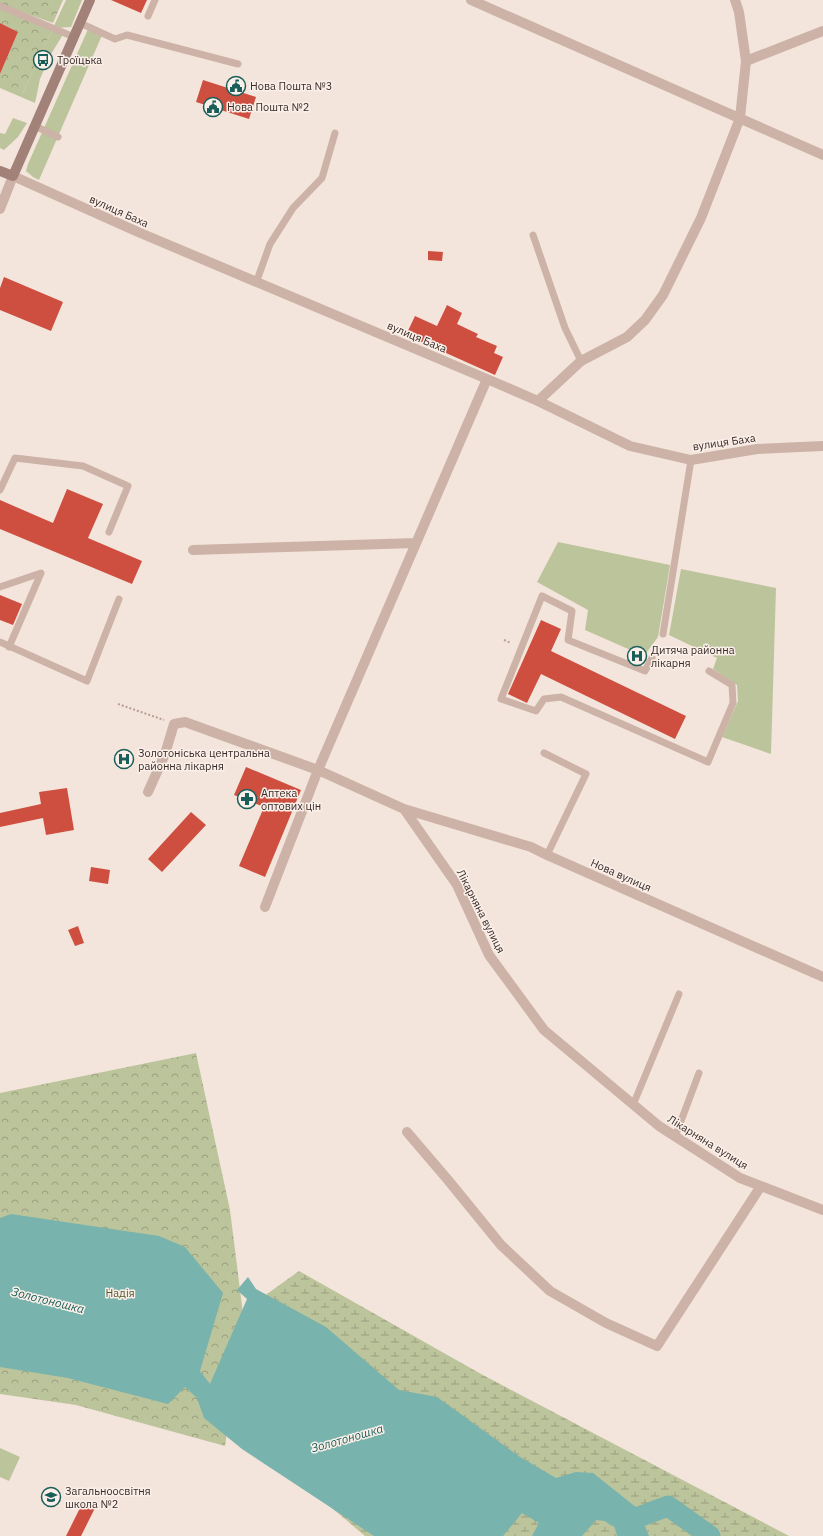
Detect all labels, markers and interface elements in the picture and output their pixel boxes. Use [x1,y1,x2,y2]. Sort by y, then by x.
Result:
bus stop icon: Троїцька [32,49,54,71]
place label: Троїцька [57,53,102,67]
public building icon: Нова Пошта №3 [225,75,247,97]
place label: Нова Пошта №3 [250,79,332,93]
public building icon: Нова Пошта №2 [202,96,224,118]
place label: Нова Пошта №2 [227,100,309,114]
street label: вулиця Баха [87,192,151,230]
street label: вулиця Баха [385,318,449,356]
street label: вулиця Баха [692,431,757,453]
place label: Дитяча районна лікарня [651,643,735,670]
hospital icon: Дитяча районна лікарня [626,645,648,667]
place label: Золотоніська центральна районна лікарня [138,746,270,773]
hospital icon: Золотоніська центральна районна лікарня [113,748,135,770]
place label: Аптека оптових цін [261,786,321,813]
pharmacy icon: Аптека оптових цін [236,788,258,810]
street label: Нова вулиця [588,855,654,895]
street label: Лікарняна вулиця [454,867,508,955]
street label: Лікарняна вулиця [665,1112,751,1172]
water label: Золотоношка [10,1284,86,1316]
park label: Надія [105,1286,135,1300]
water label: Золотоношка [309,1421,385,1455]
place label: Загальноосвітня школа №2 [65,1484,151,1511]
school or university icon: Загальноосвітня школа №2 [40,1486,62,1508]

